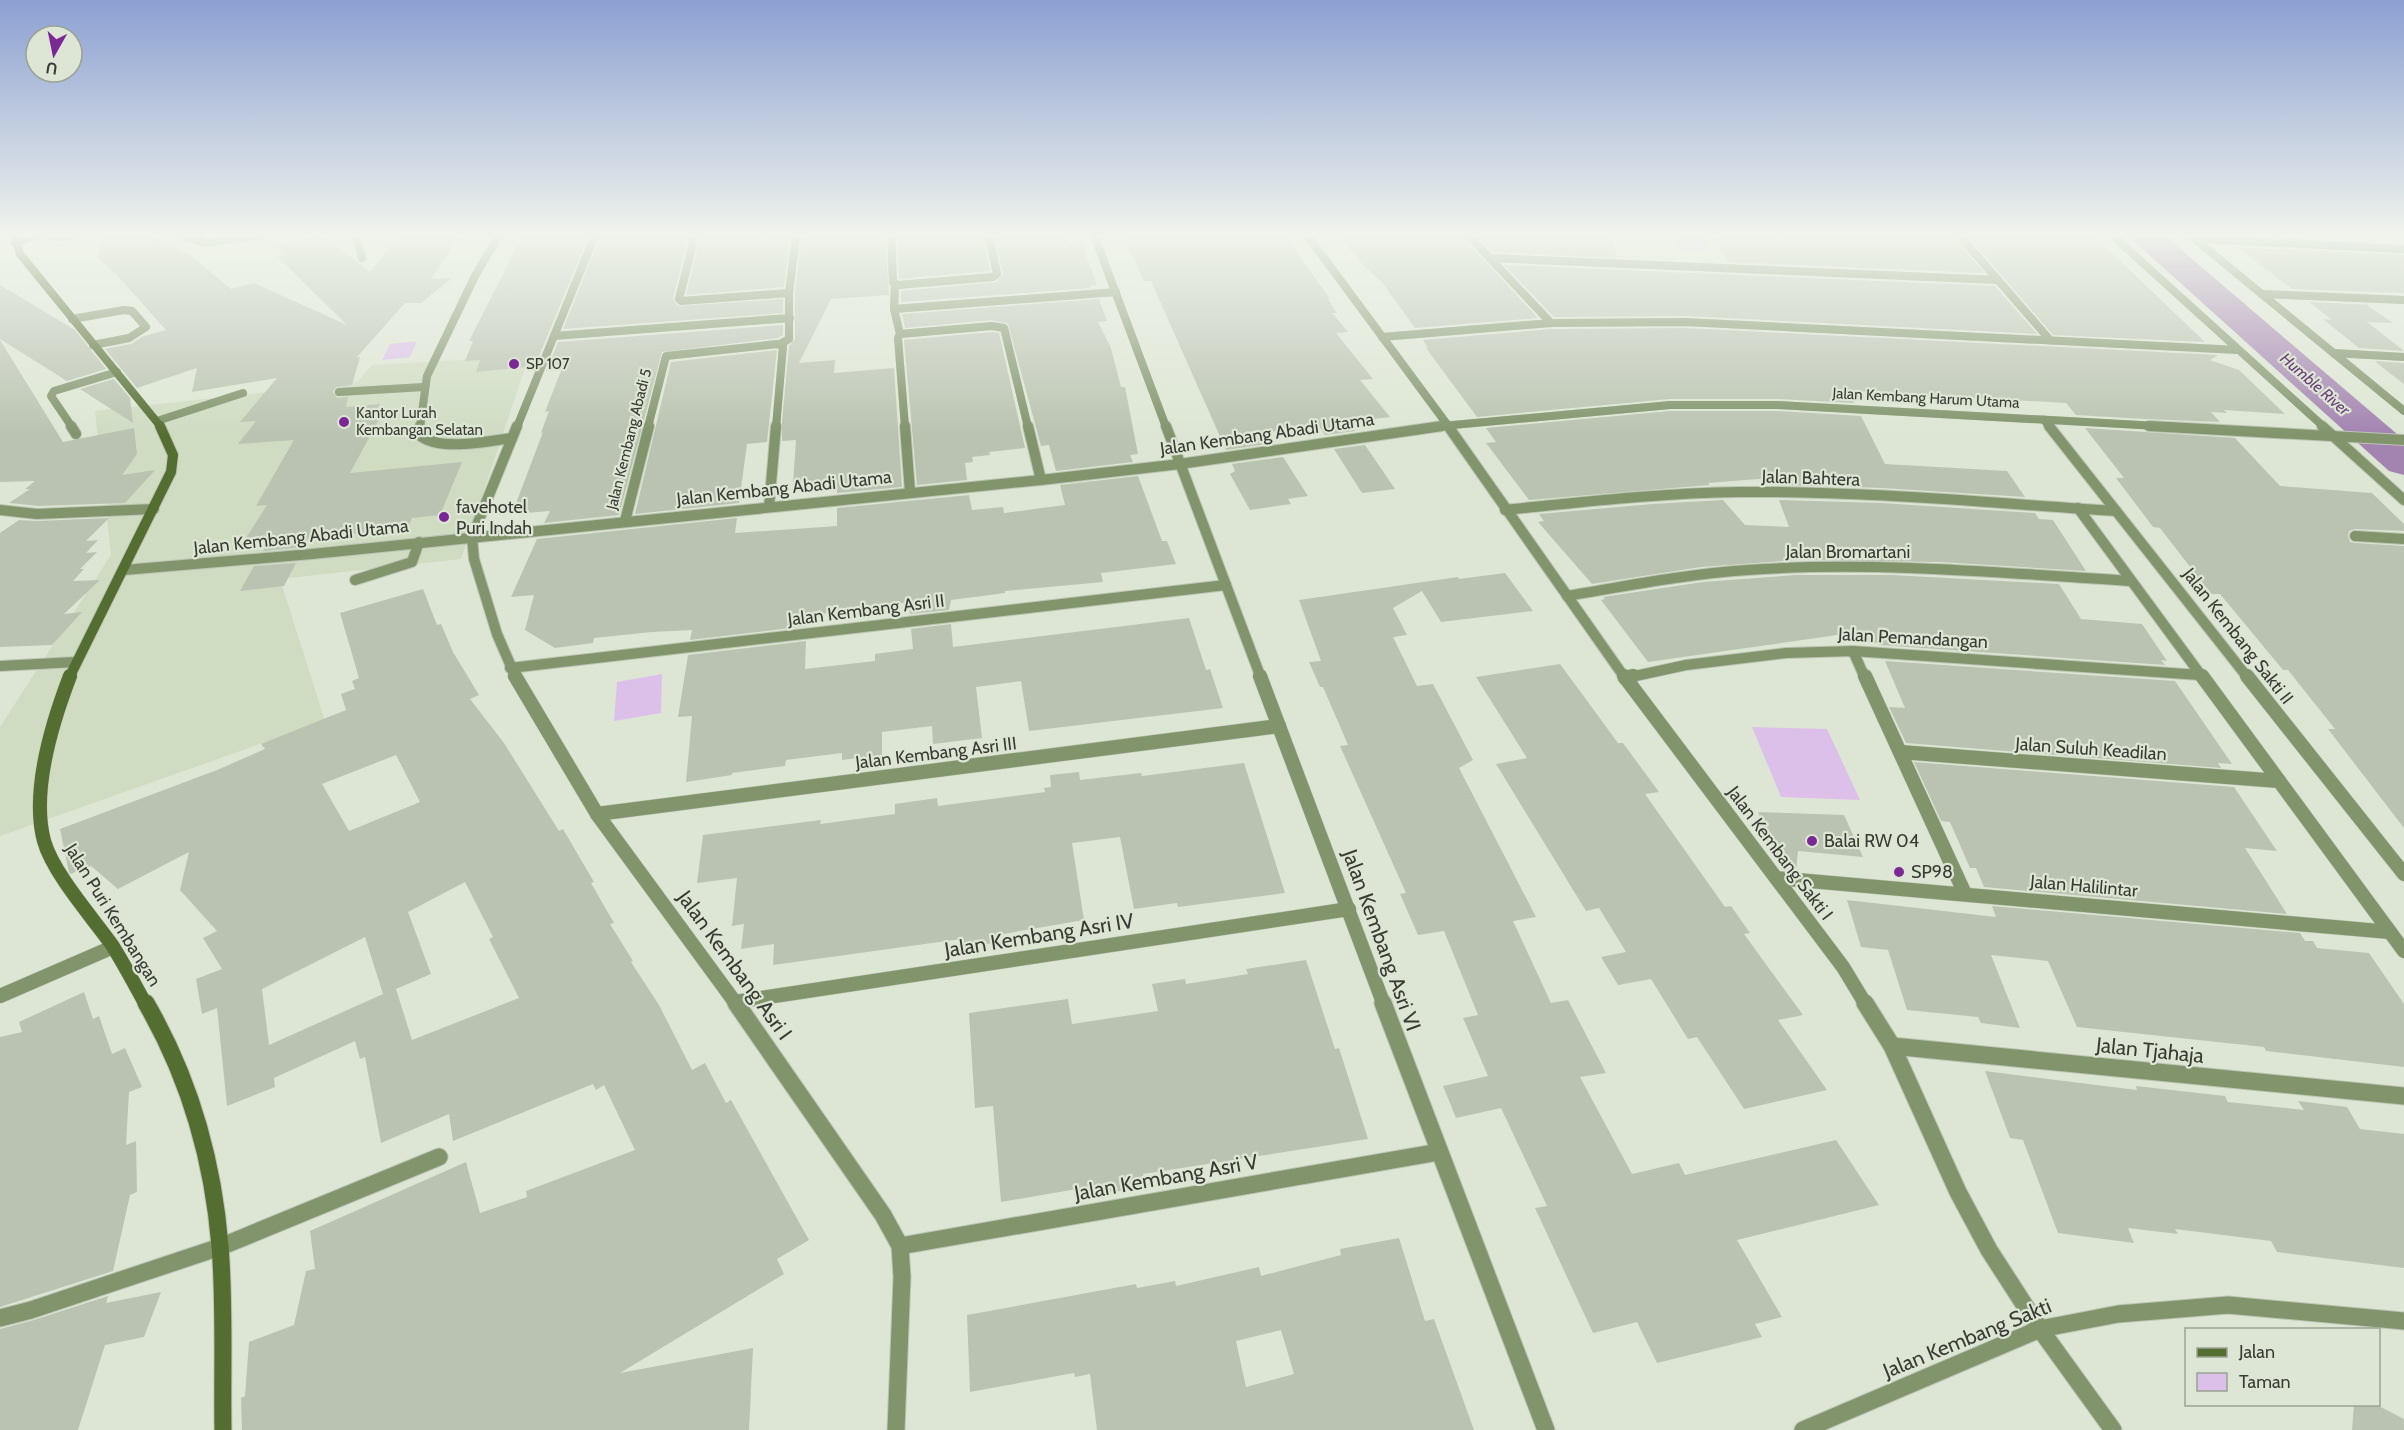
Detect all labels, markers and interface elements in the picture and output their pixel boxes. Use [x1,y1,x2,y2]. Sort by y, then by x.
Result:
north arrow [24,24,84,84]
text: U [45,58,59,79]
water label: Humble River [2276,349,2354,420]
place label: SP 107 [526,355,570,373]
marker: SP 107 [507,357,521,371]
street label: Jalan Kembang Abadi 5 [603,367,655,512]
street label: Jalan Kembang Harum Utama [1831,384,2021,412]
place label: Kantor Lurah Kembangan Selatan [356,404,483,439]
street label: Jalan Kembang Abadi Utama [1158,408,1376,460]
marker: Kantor Lurah Kembangan Selatan [337,415,351,429]
street label: Jalan Bahtera [1760,465,1861,491]
street label: Jalan Kembang Abadi Utama [674,466,893,510]
place label: favehotel Puri Indah [456,496,532,539]
marker: favehotel Puri Indah [437,510,451,524]
street label: Jalan Kembang Abadi Utama [191,515,410,559]
street label: Jalan Bromartani [1785,541,1910,563]
street label: Jalan Kembang Sakti II [2177,563,2298,708]
street label: Jalan Kembang Asri II [785,589,946,631]
street label: Jalan Pemandangan [1836,623,1989,653]
street label: Jalan Kembang Asri III [853,732,1018,774]
street label: Jalan Suluh Keadilan [2014,733,2167,765]
street label: Jalan Kembang Sakti I [1722,781,1838,924]
place label: Balai RW 04 [1824,830,1919,852]
marker: Balai RW 04 [1805,834,1819,848]
street label: Jalan Puri Kembangan [60,839,166,990]
street label: Jalan Kembang Asri VI [1337,845,1426,1034]
place label: SP98 [1911,861,1953,883]
marker: SP98 [1892,865,1906,879]
street label: Jalan Halilintar [2028,870,2139,902]
street label: Jalan Kembang Asri I [672,885,798,1045]
street label: Jalan Kembang Asri IV [942,908,1136,962]
street label: Jalan Tjahaja [2094,1032,2205,1069]
street label: Jalan Kembang Asri V [1071,1149,1260,1206]
street label: Jalan Kembang Sakti [1878,1293,2055,1383]
legend [2185,1328,2380,1406]
text: Jalan [2238,1341,2275,1363]
text: Taman [2239,1371,2291,1393]

